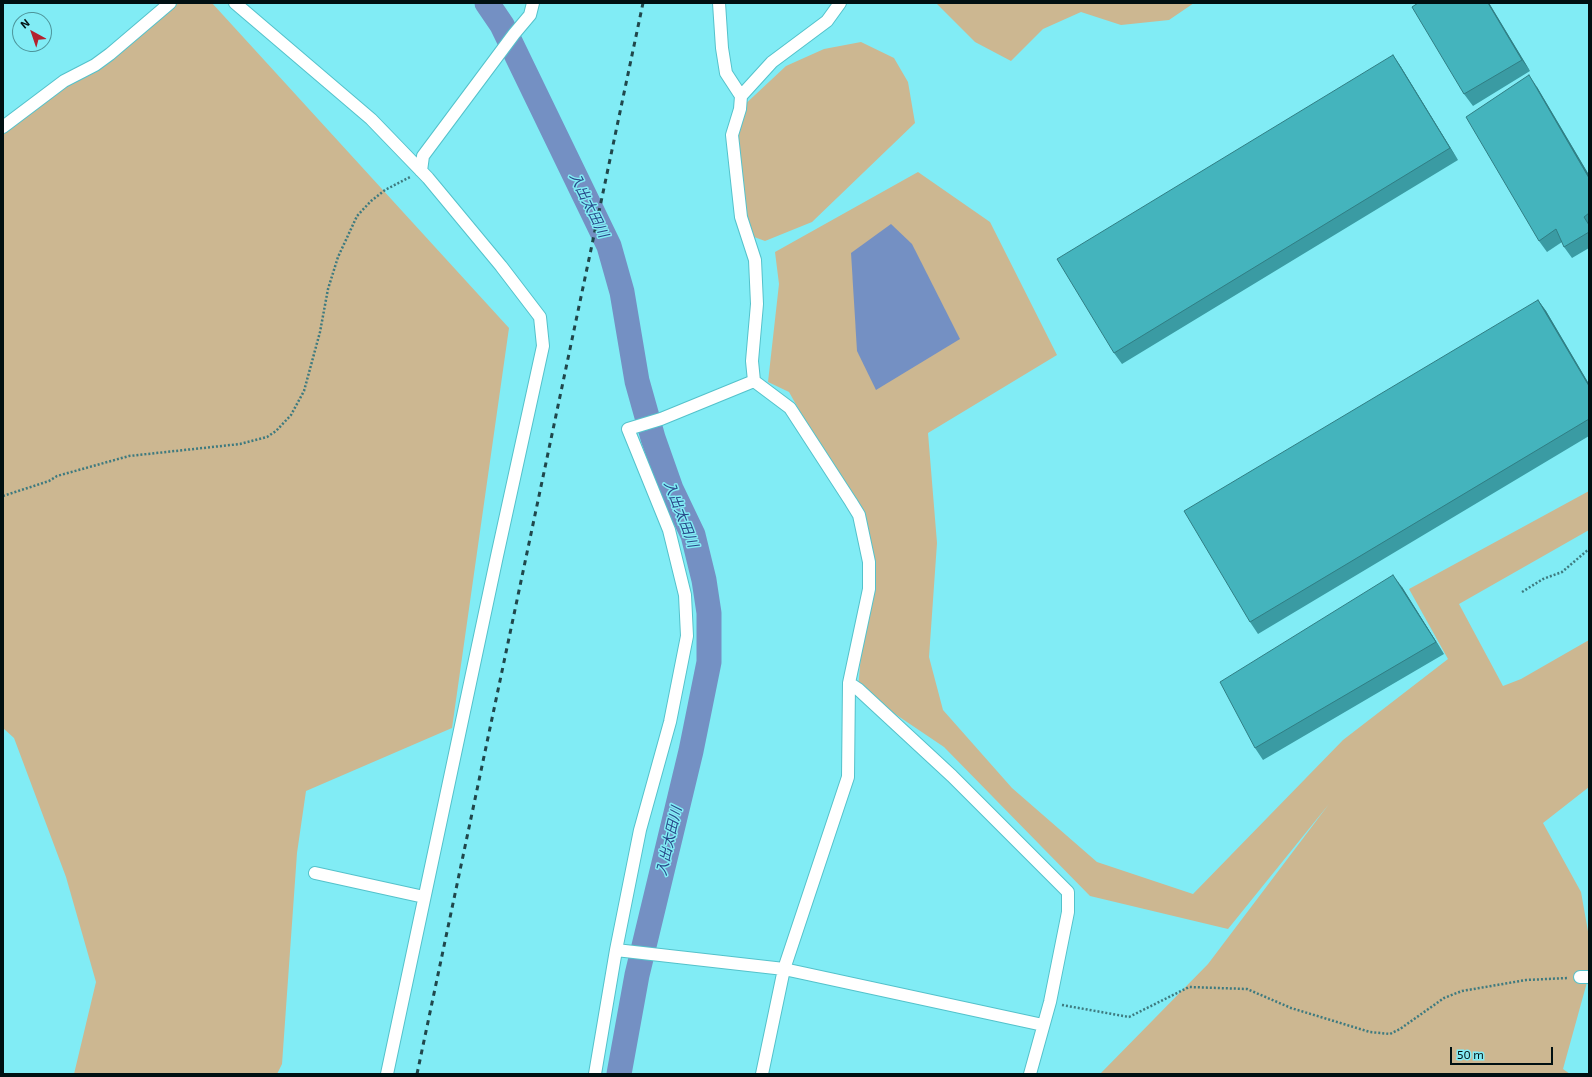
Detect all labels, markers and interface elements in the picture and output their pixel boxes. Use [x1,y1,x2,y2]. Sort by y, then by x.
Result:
north arrow [12,12,52,52]
text: N [17,16,32,31]
water label: 入出太田川 [566,170,612,240]
water label: 入出太田川 [661,478,701,550]
water label: 入出太田川 [653,805,685,877]
scale bar [1452,1039,1555,1065]
text: 50 m [1457,1047,1484,1061]

